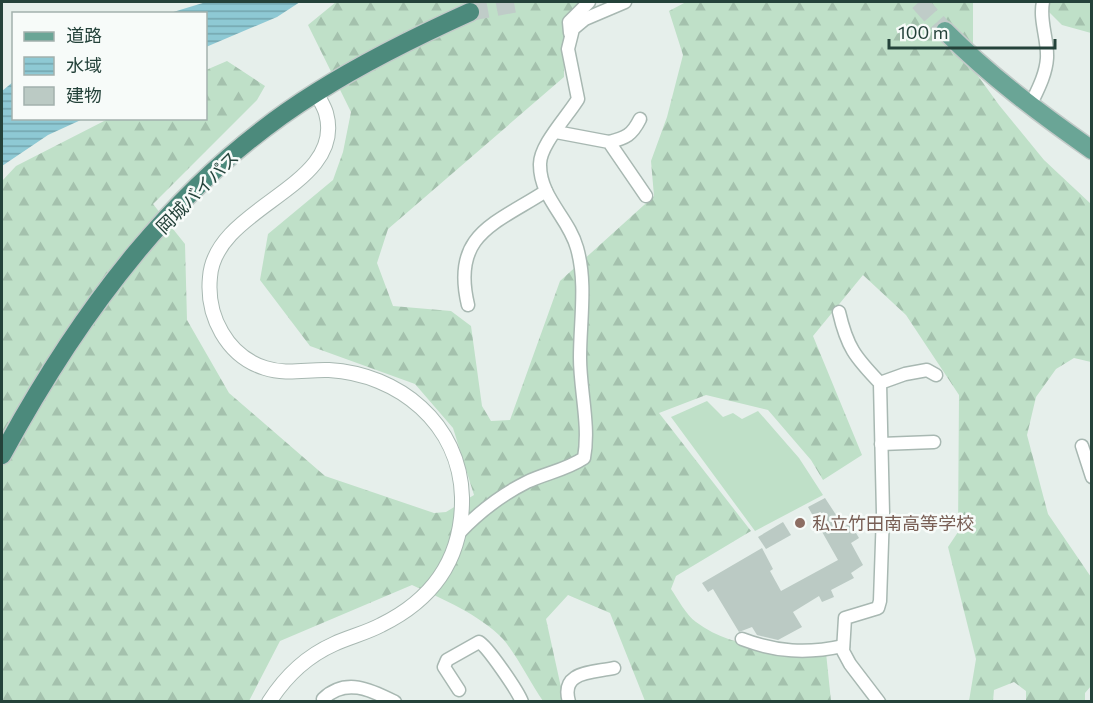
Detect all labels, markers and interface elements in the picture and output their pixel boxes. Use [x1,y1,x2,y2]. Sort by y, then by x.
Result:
legend [12,12,207,120]
scale bar [889,12,1056,50]
text: 100 m [898,21,948,43]
text: 道路 [66,24,102,46]
text: 水域 [66,54,102,76]
text: 建物 [66,84,102,106]
street label: 岡城バイパス [151,146,243,238]
place label: 私立竹田南高等学校 [812,512,974,534]
marker: 私立竹田南高等学校 [793,516,807,530]

